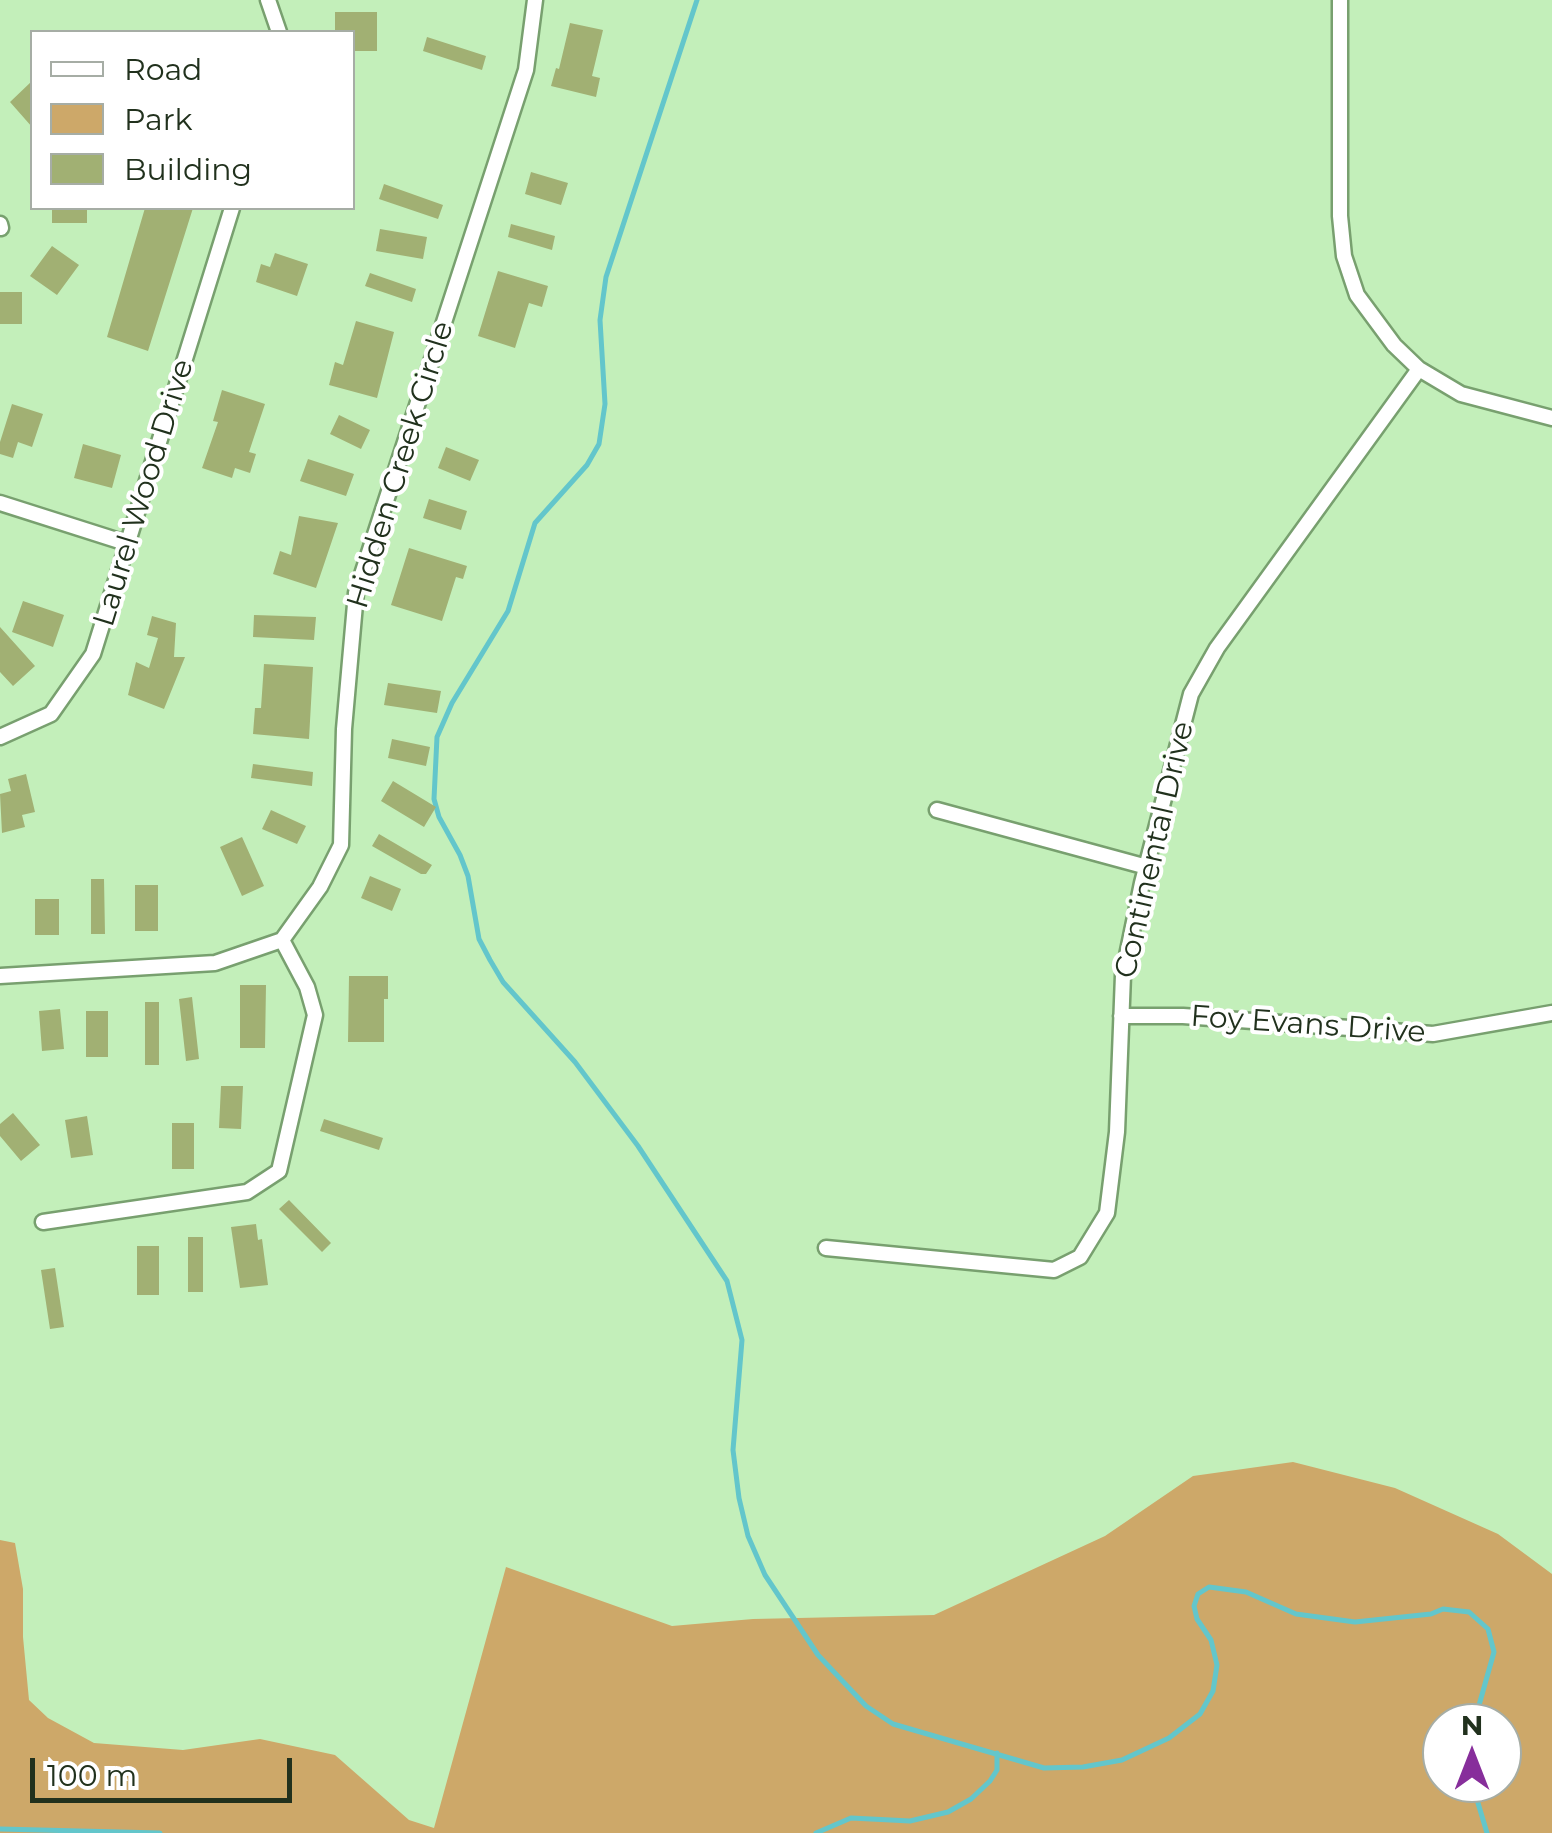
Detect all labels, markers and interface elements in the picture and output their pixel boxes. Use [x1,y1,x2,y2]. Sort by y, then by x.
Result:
legend [30,30,355,210]
text: Road [124,51,202,88]
text: Park [124,101,193,138]
text: Building [124,151,252,188]
street label: Hidden Creek Circle [340,317,462,613]
street label: Laurel Wood Drive [86,355,202,631]
street label: Continental Drive [1108,718,1202,982]
street label: Foy Evans Drive [1189,999,1427,1051]
north arrow [1422,1703,1522,1803]
text: N [1461,1708,1483,1742]
scale bar [35,1738,298,1800]
text: 100 m [47,1757,137,1794]

